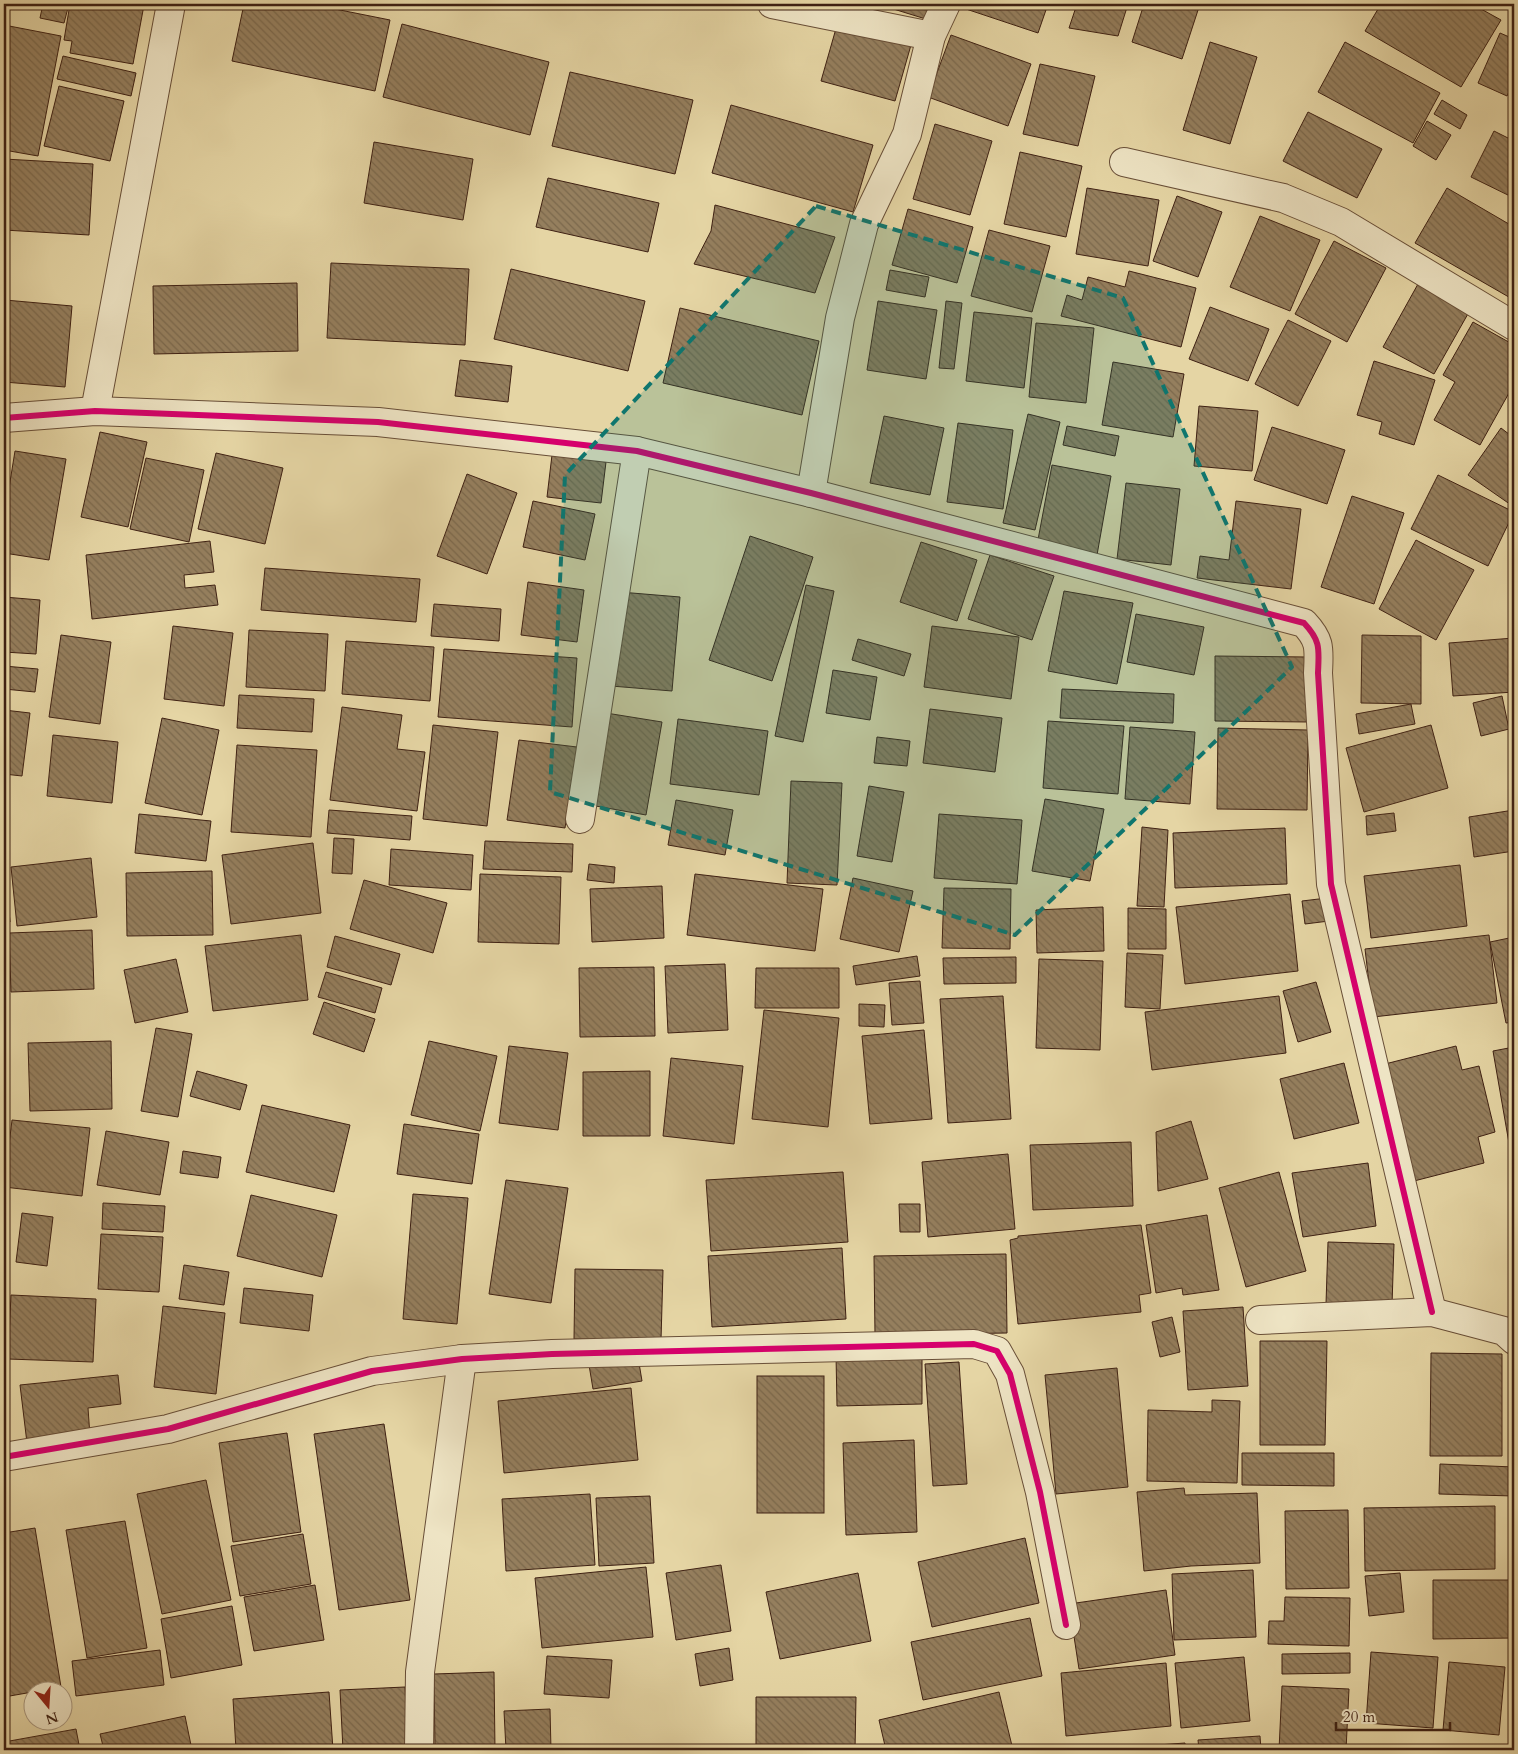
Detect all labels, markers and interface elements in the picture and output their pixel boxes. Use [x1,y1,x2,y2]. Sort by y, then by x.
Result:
north arrow [22,1682,72,1732]
scale bar [1336,1699,1449,1731]
text: N [43,1707,61,1729]
text: 20 m [1343,1707,1375,1727]

